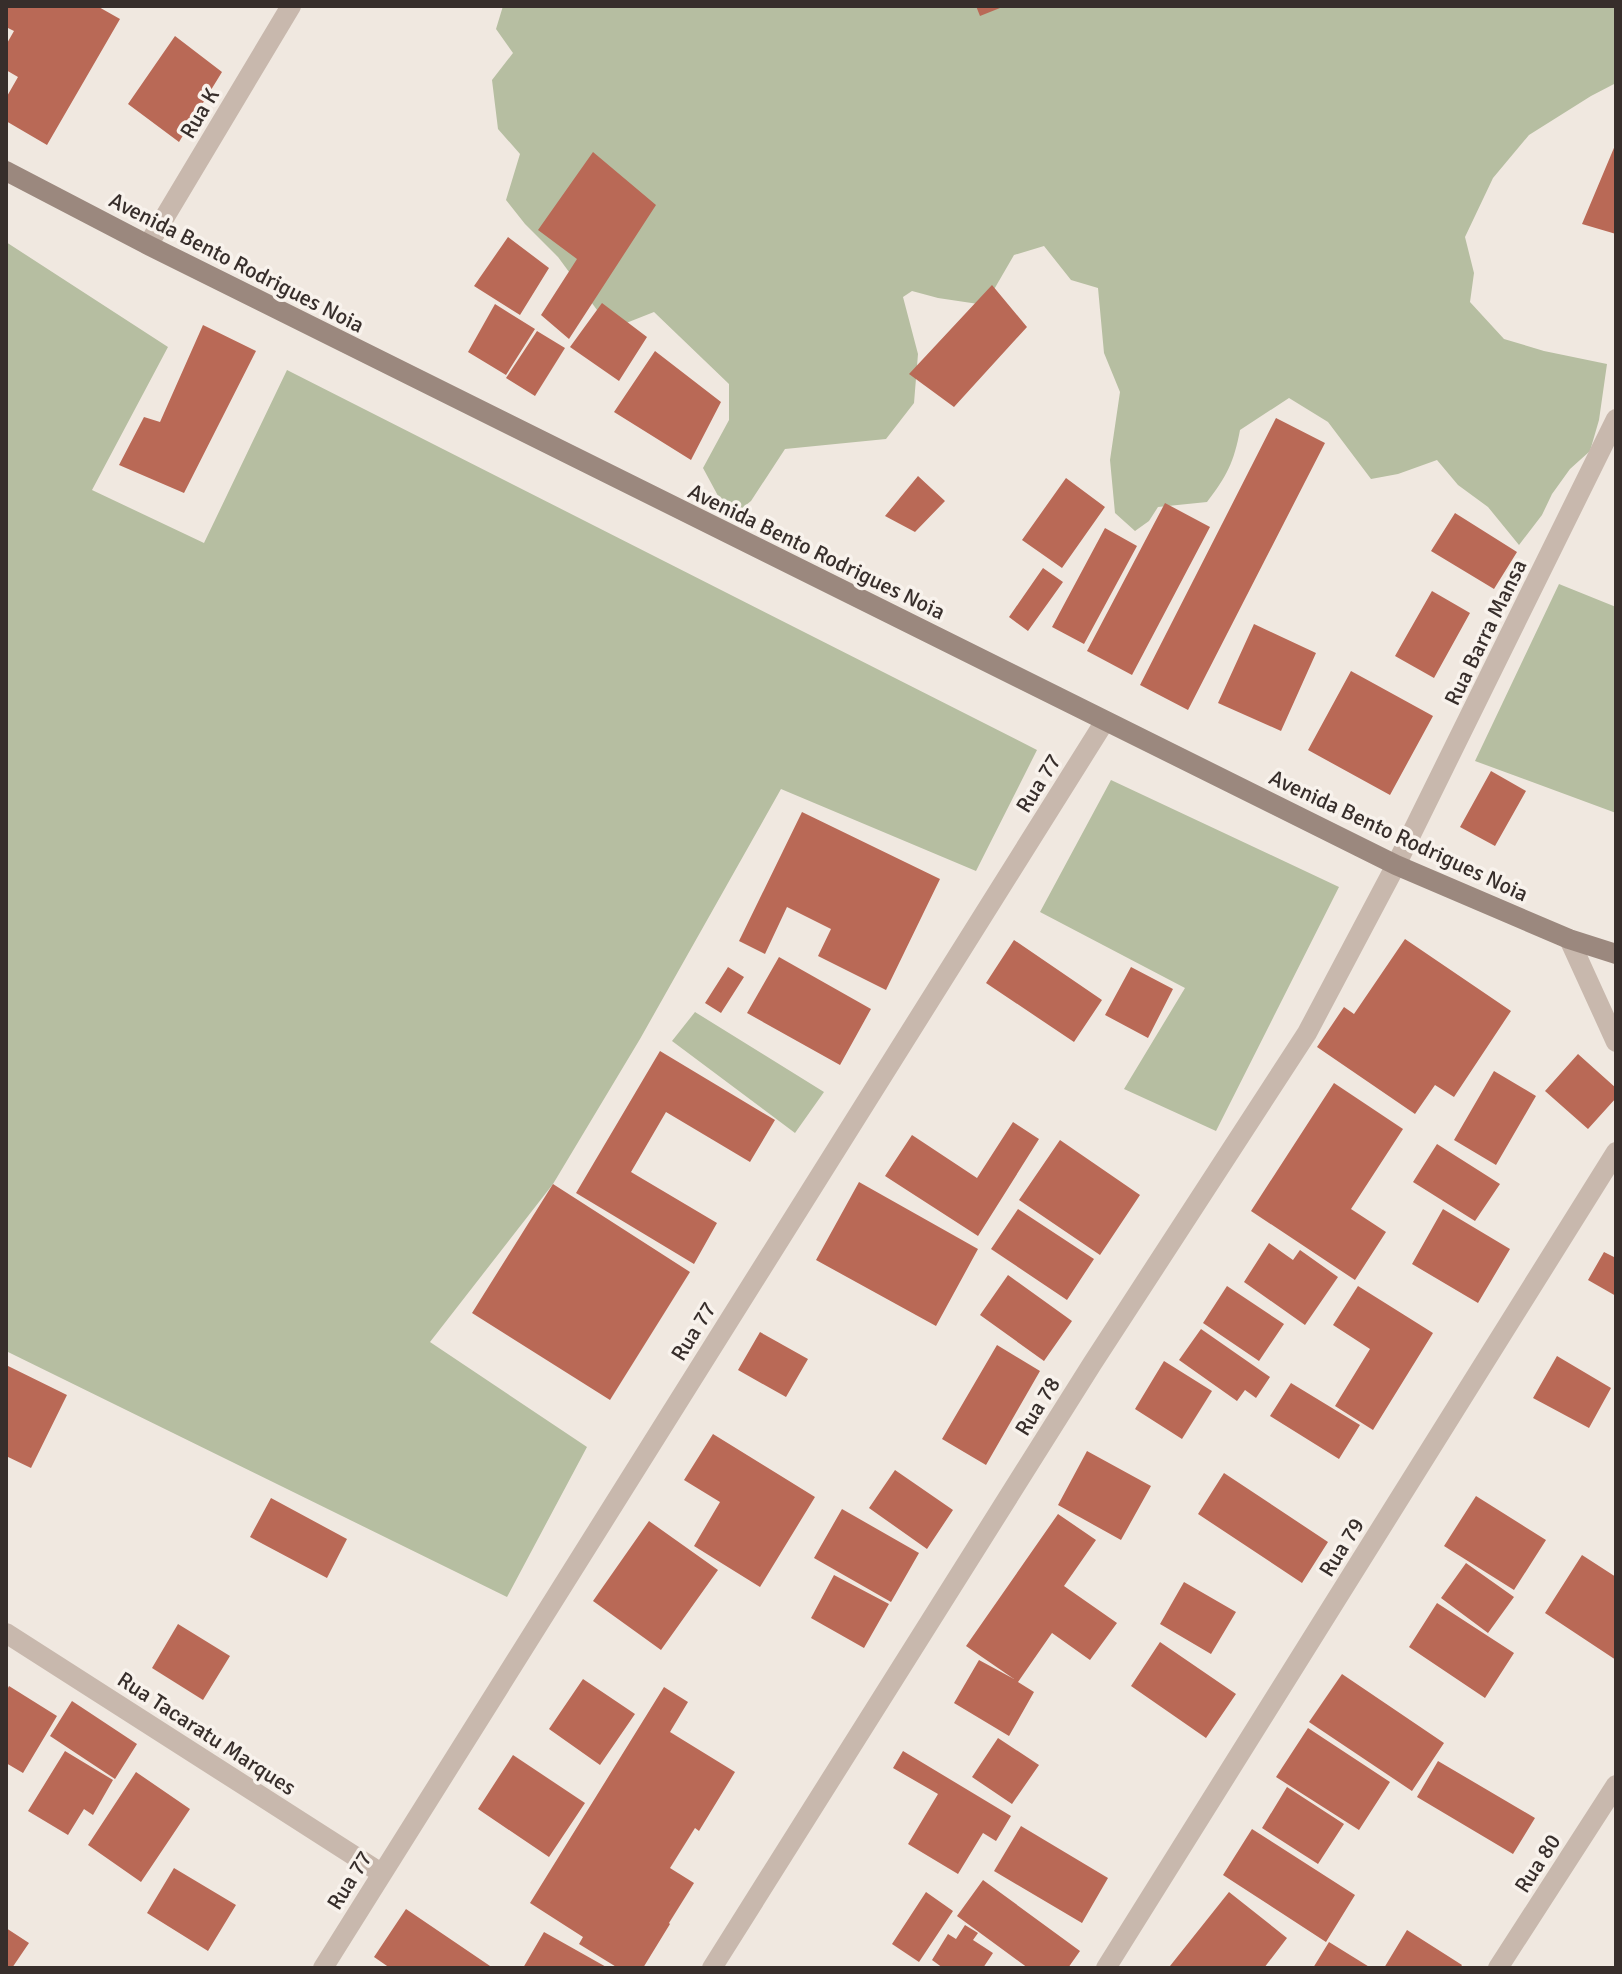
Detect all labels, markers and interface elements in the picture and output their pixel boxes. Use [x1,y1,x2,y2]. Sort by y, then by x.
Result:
street label: Rua K [174,83,225,143]
street label: Avenida Bento Rodrigues Noia [105,186,369,339]
street label: Avenida Bento Rodrigues Noia [684,477,950,626]
street label: Rua Barra Mansa [1438,555,1532,710]
street label: Rua 77 [1010,749,1067,818]
street label: Avenida Bento Rodrigues Noia [1265,764,1533,907]
street label: Rua 77 [665,1297,722,1366]
street label: Rua 78 [1009,1372,1066,1441]
street label: Rua 79 [1313,1513,1370,1582]
street label: Rua Tacaratu Marques [113,1666,301,1801]
street label: Rua 80 [1509,1829,1566,1898]
street label: Rua 77 [321,1846,378,1915]

